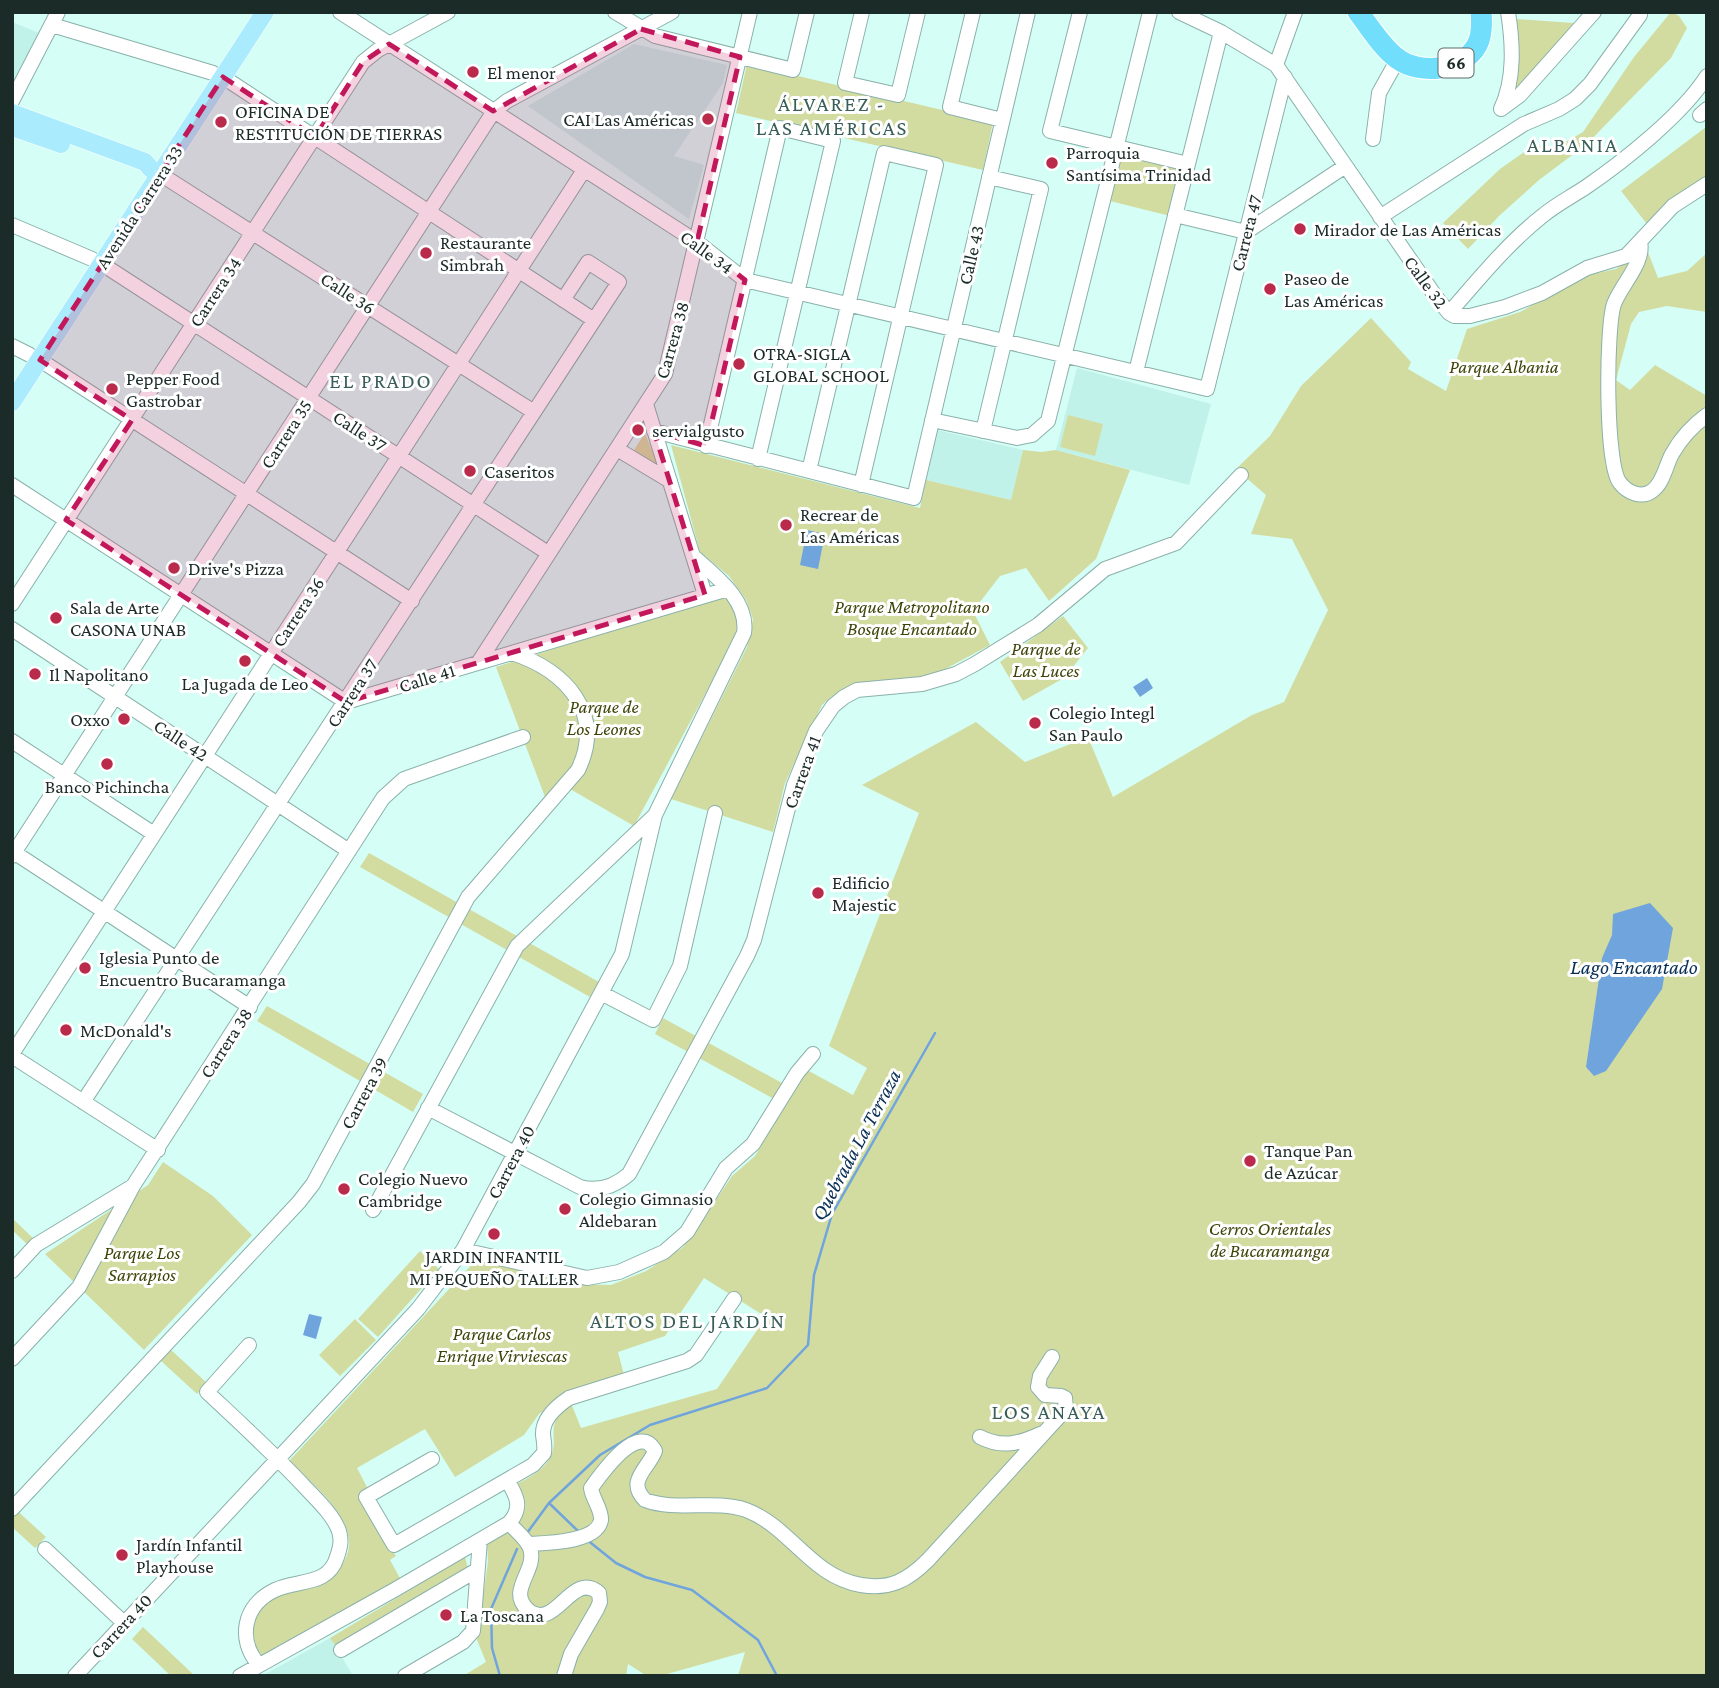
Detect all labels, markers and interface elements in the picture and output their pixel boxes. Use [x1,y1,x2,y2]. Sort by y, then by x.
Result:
road number: 66 [1438,48,1474,78]
place label: El menor [487,62,556,83]
marker: El menor [465,64,481,80]
district label: ÁLVAREZ - LAS AMÉRICAS [756,92,908,140]
place label: OFICINA DE RESTITUCIÓN DE TIERRAS [235,101,442,144]
place label: CAI Las Américas [563,109,694,130]
marker: CAI Las Américas [700,111,716,127]
marker: OFICINA DE RESTITUCIÓN DE TIERRAS [213,114,229,130]
district label: ALBANIA [1527,133,1619,157]
street label: Avenida Carrera 33 [91,141,187,273]
place label: Parroquia Santísima Trinidad [1066,142,1211,185]
marker: Parroquia Santísima Trinidad [1044,155,1060,171]
street label: Carrera 47 [1226,192,1266,273]
place label: Mirador de Las Américas [1314,219,1501,240]
marker: Mirador de Las Américas [1292,221,1308,237]
street label: Calle 43 [954,223,988,287]
street label: Calle 34 [676,226,738,278]
place label: Restaurante Simbrah [440,232,531,275]
marker: Restaurante Simbrah [418,245,434,261]
street label: Calle 32 [1400,252,1452,312]
street label: Carrera 34 [185,253,245,331]
street label: Calle 36 [317,268,379,318]
place label: Paseo de Las Américas [1284,268,1384,311]
marker: Paseo de Las Américas [1262,281,1278,297]
street label: Carrera 38 [651,299,693,381]
place label: OTRA-SIGLA GLOBAL SCHOOL [753,343,889,386]
marker: OTRA-SIGLA GLOBAL SCHOOL [731,356,747,372]
park label: Parque Albania [1449,356,1559,377]
place label: Pepper Food Gastrobar [126,368,220,411]
district label: EL PRADO [329,369,433,393]
marker: Pepper Food Gastrobar [104,381,120,397]
street label: Carrera 35 [256,396,316,472]
street label: Calle 37 [329,406,391,456]
place label: servialgusto [652,420,744,441]
marker: servialgusto [630,422,646,438]
place label: Caseritos [484,461,555,482]
marker: Caseritos [462,463,478,479]
place label: Recrear de Las Américas [800,504,900,547]
marker: Recrear de Las Américas [778,517,794,533]
place label: Drive's Pizza [188,558,284,579]
marker: Drive's Pizza [166,560,182,576]
street label: Carrera 36 [268,573,328,651]
park label: Parque Metropolitano Bosque Encantado [834,596,990,639]
place label: Sala de Arte CASONA UNAB [70,597,186,640]
marker: Sala de Arte CASONA UNAB [48,610,64,626]
park label: Parque de Las Luces [1011,638,1081,681]
marker: La Jugada de Leo [237,653,253,669]
street label: Carrera 37 [322,655,382,731]
street label: Calle 41 [396,660,458,696]
place label: Il Napolitano [49,664,148,685]
marker: Il Napolitano [27,666,43,682]
place label: La Jugada de Leo [181,673,309,694]
park label: Parque de Los Leones [567,696,641,739]
place label: Colegio Integl San Paulo [1049,702,1155,745]
place label: Oxxo [70,709,110,730]
marker: Oxxo [116,711,132,727]
street label: Calle 42 [150,715,212,765]
marker: Colegio Integl San Paulo [1027,715,1043,731]
street label: Carrera 41 [779,733,825,811]
marker: Banco Pichincha [99,756,115,772]
place label: Banco Pichincha [45,776,170,797]
place label: Edificio Majestic [832,872,896,916]
marker: Edificio Majestic [810,885,826,901]
place label: Iglesia Punto de Encuentro Bucaramanga [99,947,286,990]
water label: Lago Encantado [1570,955,1698,979]
marker: Iglesia Punto de Encuentro Bucaramanga [77,960,93,976]
street label: Carrera 38 [196,1004,256,1082]
place label: McDonald's [80,1020,172,1041]
marker: McDonald's [58,1022,74,1038]
street label: Carrera 39 [336,1053,392,1133]
water label: Quebrada La Terraza [806,1065,906,1224]
street label: Carrera 40 [483,1122,539,1202]
place label: Tanque Pan de Azúcar [1264,1140,1353,1183]
marker: Tanque Pan de Azúcar [1242,1153,1258,1169]
place label: Colegio Nuevo Cambridge [358,1168,468,1211]
marker: Colegio Nuevo Cambridge [336,1181,352,1197]
place label: Colegio Gimnasio Aldebaran [579,1188,713,1231]
marker: Colegio Gimnasio Aldebaran [557,1201,573,1217]
park label: Cerros Orientales de Bucaramanga [1209,1218,1331,1261]
marker: JARDIN INFANTIL MI PEQUEÑO TALLER [486,1226,502,1242]
park label: Parque Los Sarrapios [104,1242,180,1285]
place label: JARDIN INFANTIL MI PEQUEÑO TALLER [409,1246,579,1289]
district label: ALTOS DEL JARDÍN [590,1309,786,1333]
park label: Parque Carlos Enrique Virviescas [437,1323,567,1366]
district label: LOS ANAYA [991,1400,1107,1424]
place label: Jardín Infantil Playhouse [134,1534,242,1577]
marker: Jardín Infantil Playhouse [114,1547,130,1563]
street label: Carrera 40 [86,1589,156,1663]
place label: La Toscana [460,1605,544,1626]
marker: La Toscana [438,1607,454,1623]

